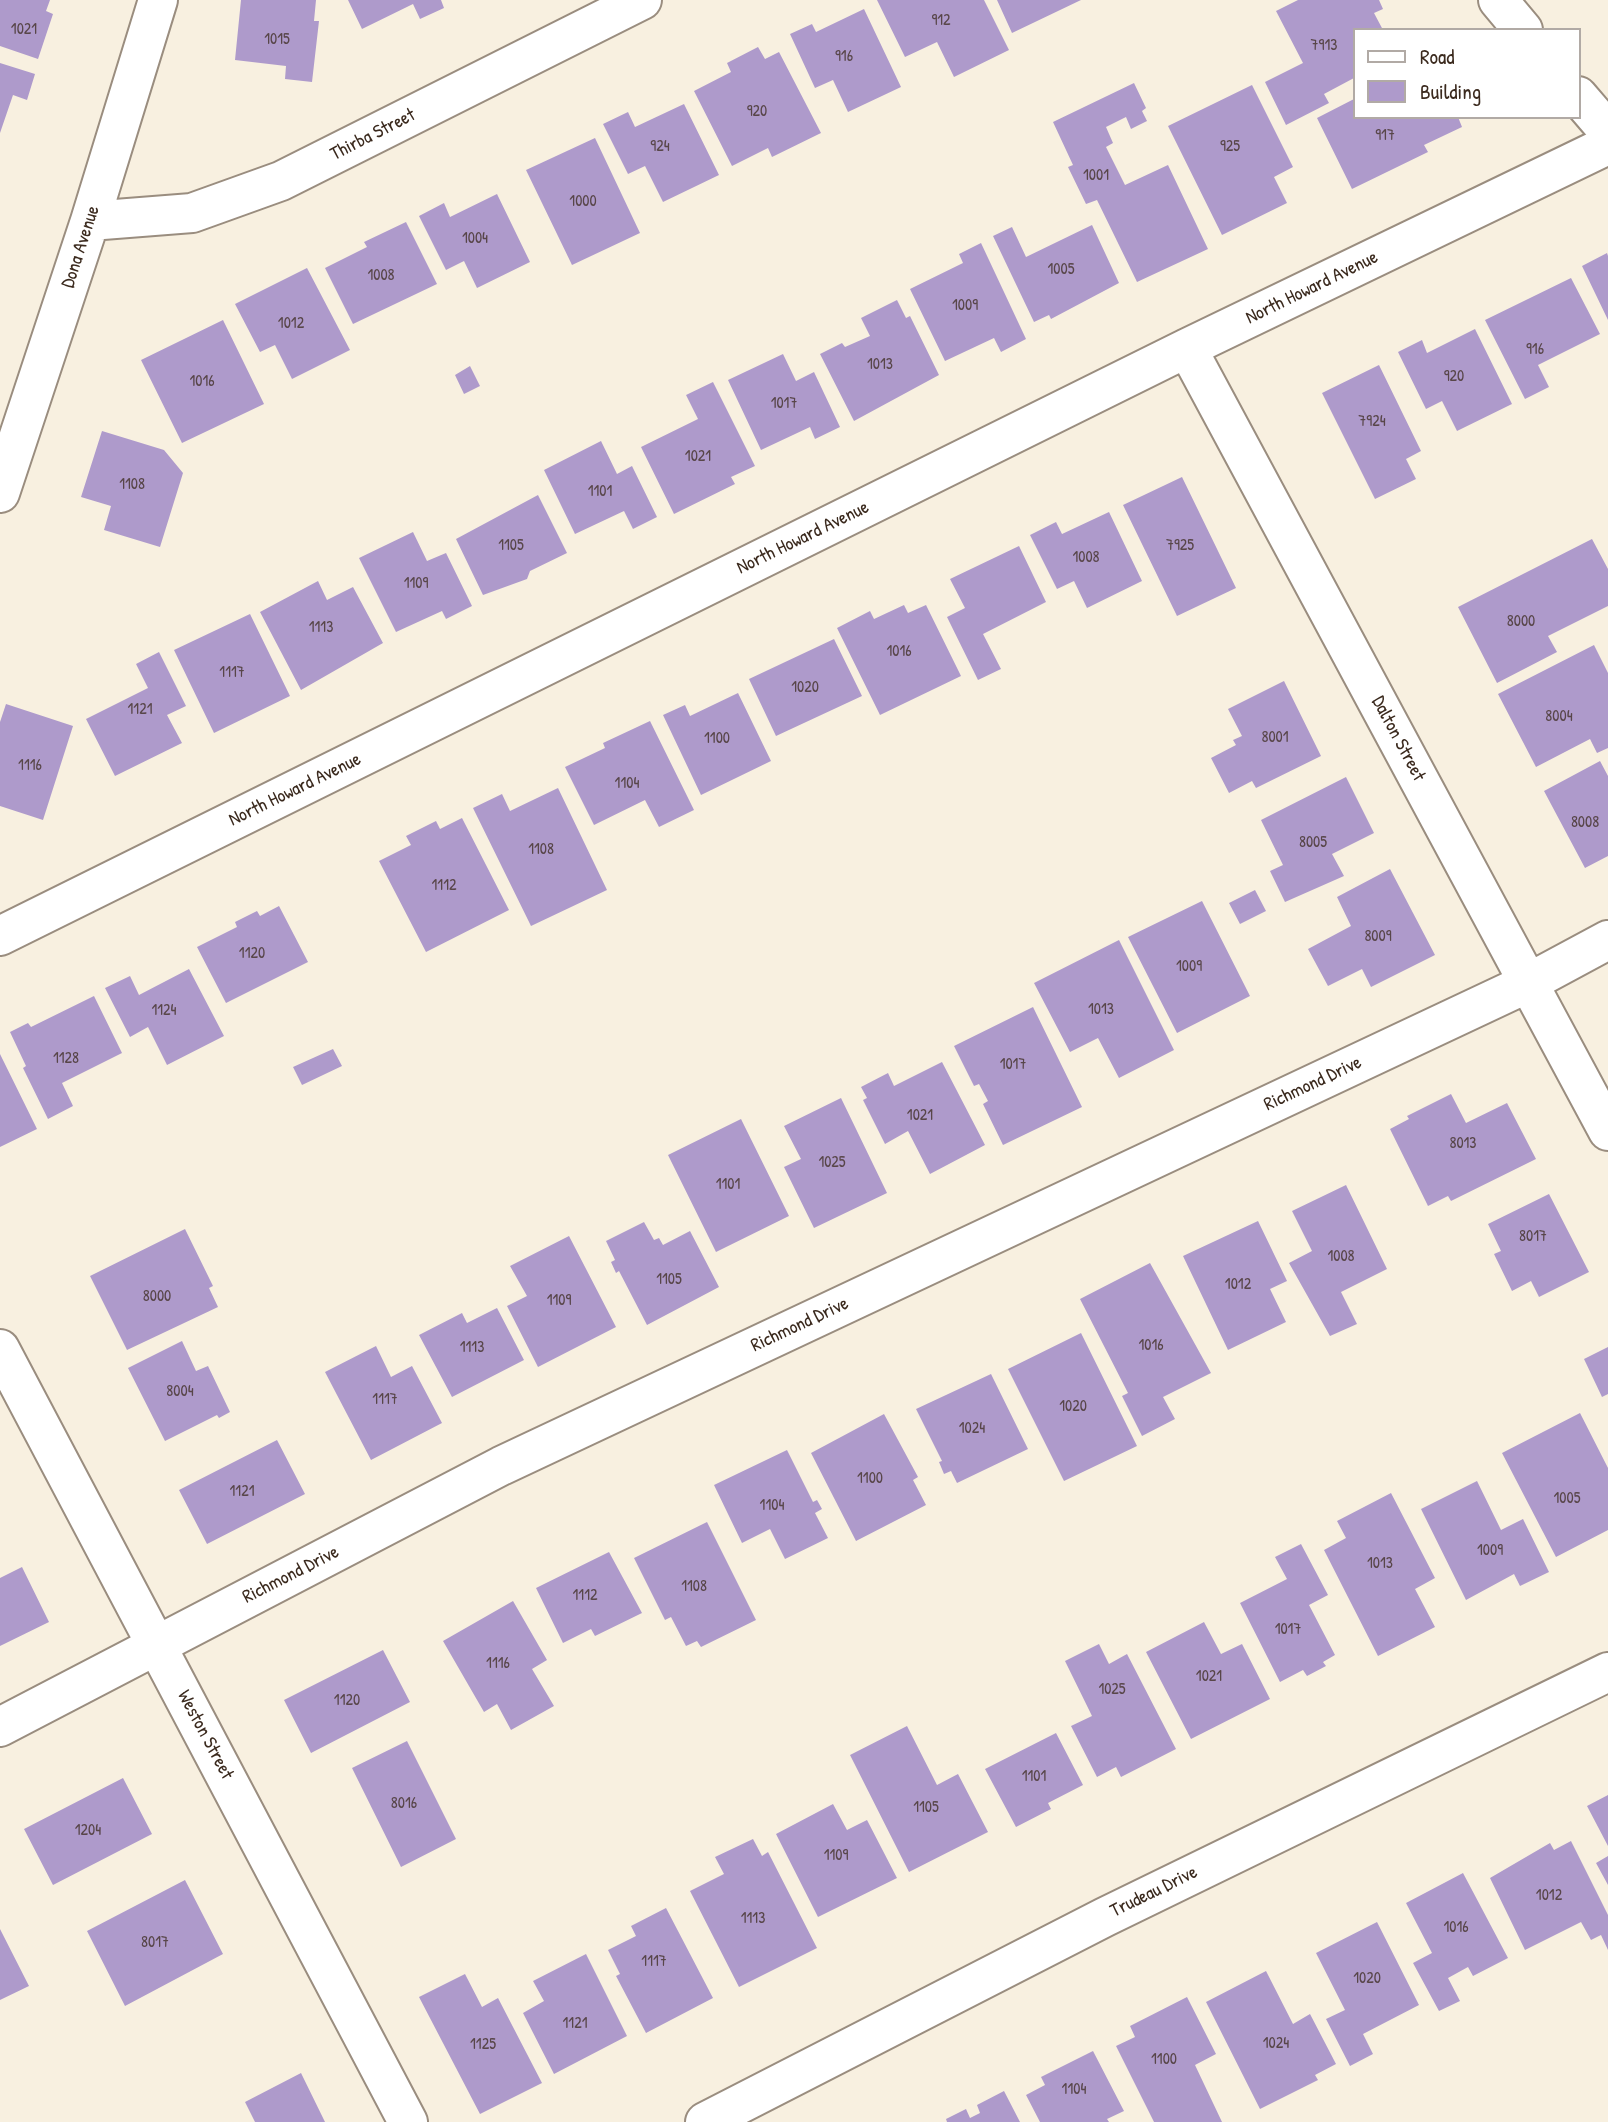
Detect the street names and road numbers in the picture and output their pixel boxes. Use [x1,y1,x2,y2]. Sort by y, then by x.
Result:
street label: Thirba Street [327,104,419,166]
street label: Dona Avenue [57,203,105,291]
street label: North Howard Avenue [1242,246,1382,330]
street label: North Howard Avenue [733,496,873,580]
street label: Dalton Street [1366,693,1430,785]
street label: North Howard Avenue [225,748,365,832]
street label: Richmond Drive [1261,1051,1365,1117]
street label: Richmond Drive [748,1292,852,1358]
street label: Richmond Drive [239,1541,343,1609]
street label: Weston Street [172,1686,238,1784]
street label: Trudeau Drive [1107,1861,1201,1923]

